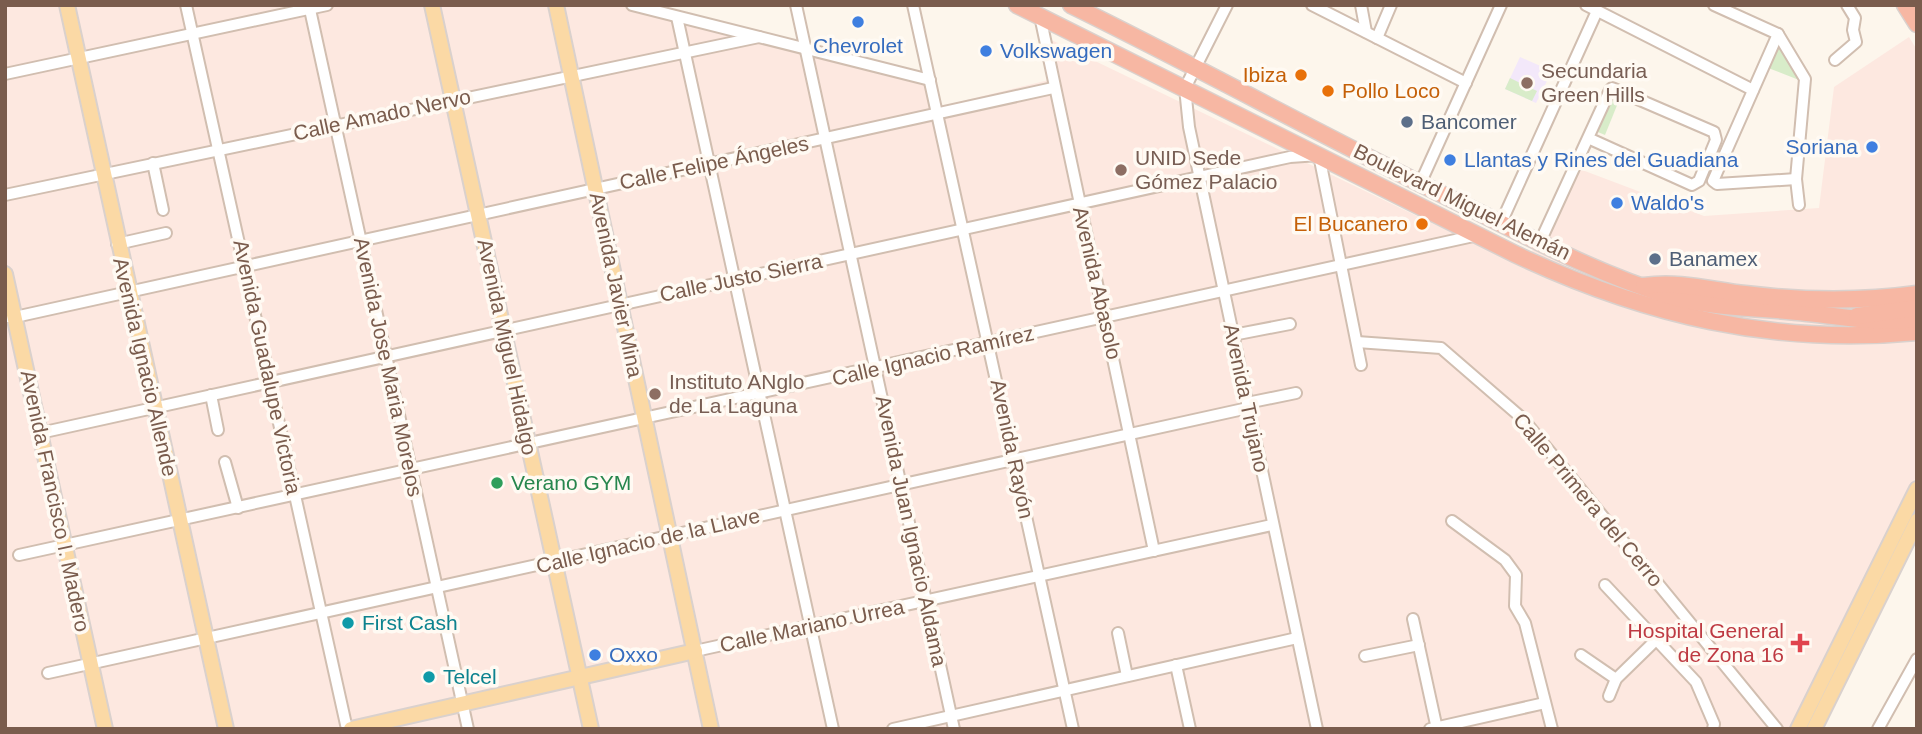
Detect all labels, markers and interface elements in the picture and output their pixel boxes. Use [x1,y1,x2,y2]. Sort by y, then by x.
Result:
marker: Chevrolet [850,14,866,30]
place label: Chevrolet [813,34,903,57]
place label: Volkswagen [1000,39,1112,62]
marker: Volkswagen [978,43,994,59]
place label: Secundaria Green Hills [1541,59,1648,106]
place label: Ibiza [1243,63,1287,86]
marker: Ibiza [1293,67,1309,83]
marker: Secundaria Green Hills [1519,75,1535,91]
place label: Pollo Loco [1342,79,1440,102]
marker: Pollo Loco [1320,83,1336,99]
street label: Calle Amado Nervo [291,84,473,145]
place label: Bancomer [1421,110,1517,133]
marker: Bancomer [1399,114,1415,130]
street label: Calle Felipe Ángeles [617,131,810,194]
place label: Soriana [1786,135,1858,158]
street label: Boulevard Miguel Alemán [1350,139,1574,264]
marker: Soriana [1864,139,1880,155]
place label: UNID Sede Gómez Palacio [1135,146,1277,193]
place label: Llantas y Rines del Guadiana [1464,148,1739,171]
marker: Llantas y Rines del Guadiana [1442,152,1458,168]
marker: UNID Sede Gómez Palacio [1113,162,1129,178]
street label: Avenida Javier Mina [586,190,647,380]
place label: Waldo's [1631,191,1704,214]
marker: Waldo's [1609,195,1625,211]
street label: Avenida Abasolo [1069,204,1126,362]
place label: El Bucanero [1294,212,1408,235]
marker: El Bucanero [1414,216,1430,232]
street label: Avenida Jose Maria Morelos [350,235,427,499]
street label: Avenida Miguel Hidalgo [473,237,542,457]
street label: Avenida Guadalupe Victoria [229,238,306,497]
place label: Banamex [1669,247,1758,270]
street label: Calle Justo Sierra [657,249,825,306]
marker: Banamex [1647,251,1663,267]
street label: Avenida Ignacio Allende [109,255,182,479]
street label: Calle Ignacio Ramírez [830,321,1036,390]
street label: Avenida Trujano [1220,321,1273,474]
street label: Avenida Francisco I. Madero [16,368,94,634]
place label: Instituto ANglo de La Laguna [669,370,804,417]
street label: Avenida Rayón [986,377,1039,521]
marker: Instituto ANglo de La Laguna [647,386,663,402]
street label: Avenida Juan Ignacio Aldama [872,393,952,669]
street label: Calle Primera del Cerro [1509,408,1668,591]
place label: Verano GYM [511,471,631,494]
marker: Verano GYM [489,475,505,491]
street label: Calle Ignacio de la Llave [534,504,762,577]
street label: Calle Mariano Urrea [718,595,906,656]
place label: First Cash [362,611,458,634]
marker: First Cash [340,615,356,631]
place label: Hospital General de Zona 16 [1628,619,1784,666]
marker: Hospital General de Zona 16 [1790,633,1810,653]
place label: Oxxo [609,643,658,666]
marker: Oxxo [587,647,603,663]
place label: Telcel [443,665,497,688]
marker: Telcel [421,669,437,685]

